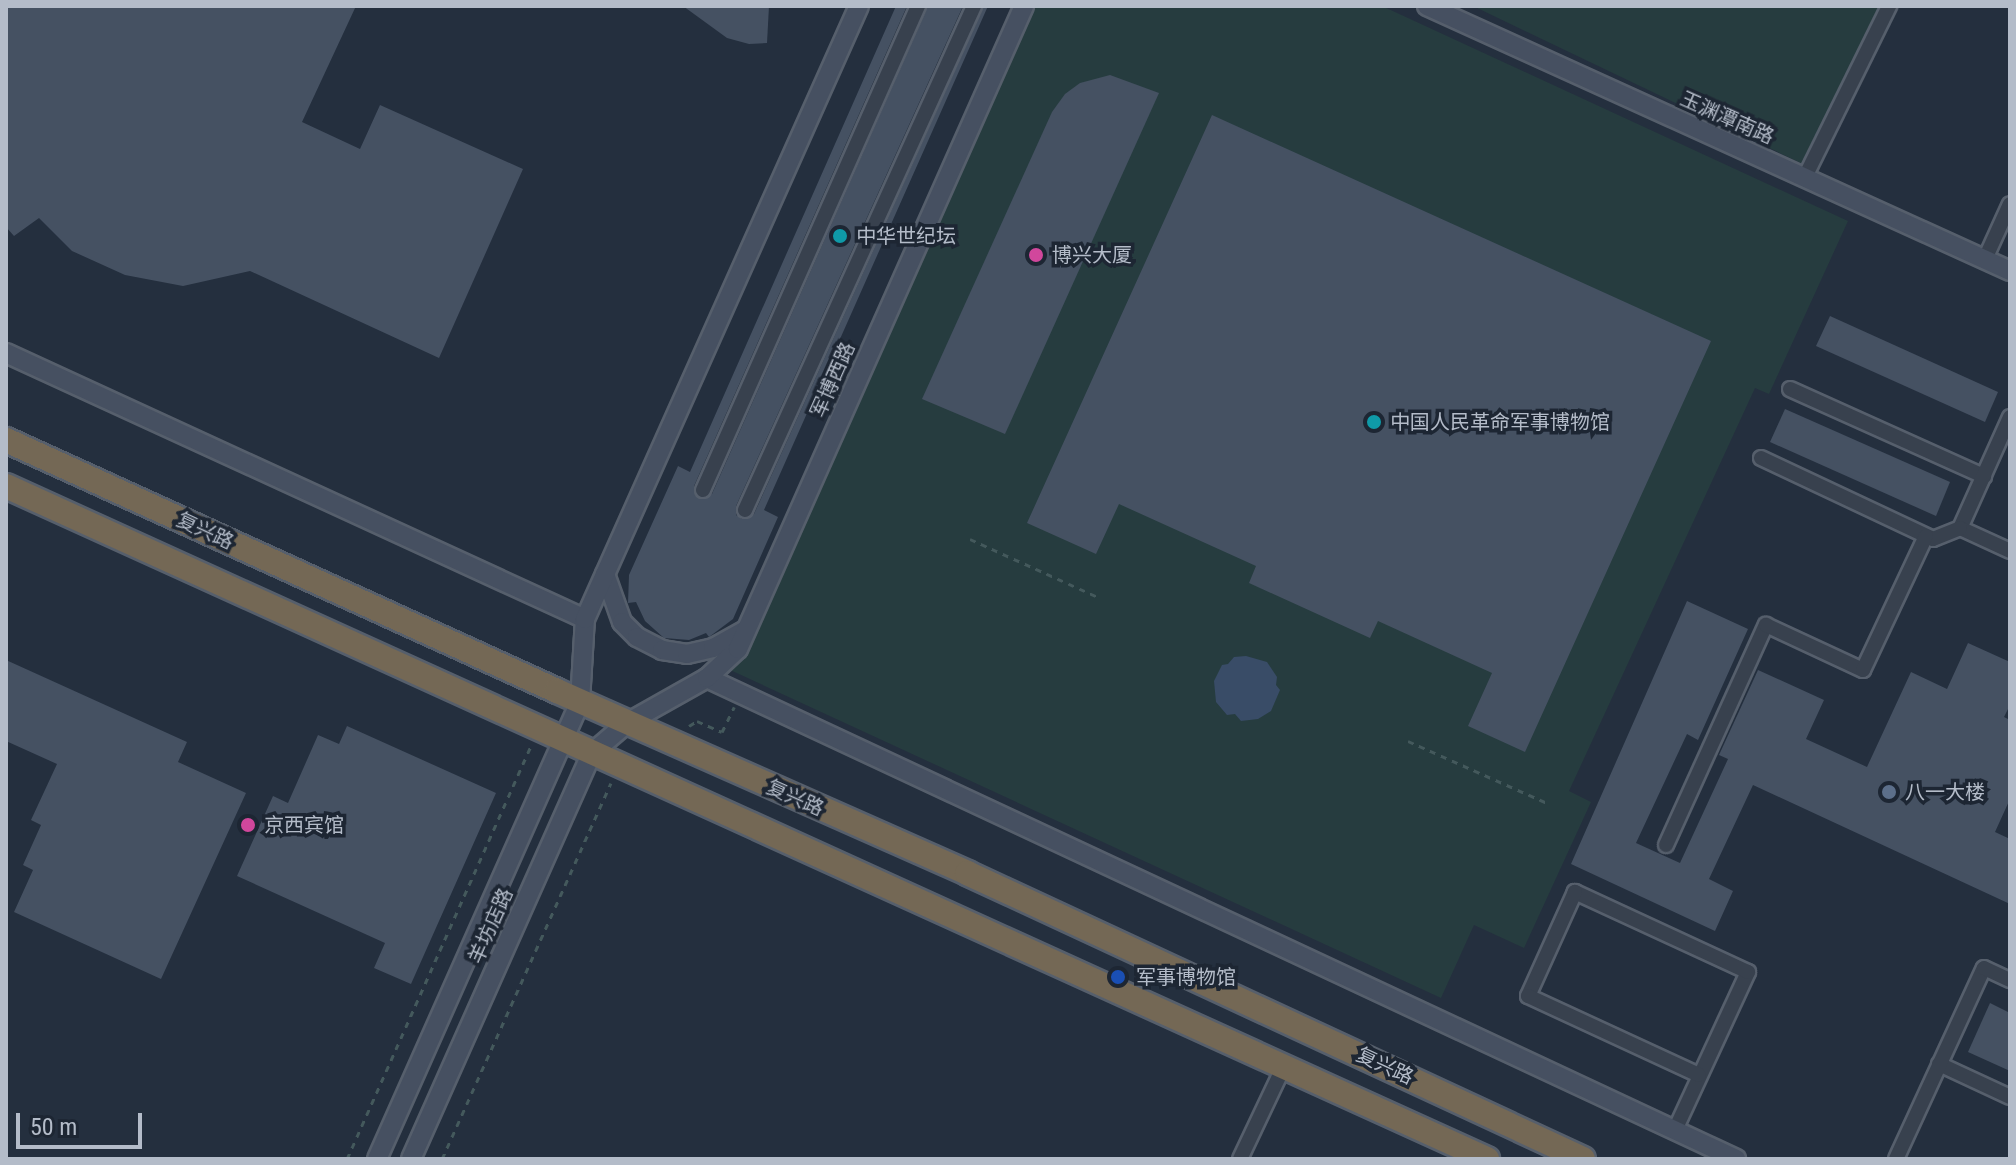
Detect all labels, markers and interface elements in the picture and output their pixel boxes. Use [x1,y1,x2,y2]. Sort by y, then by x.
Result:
street label: 玉渊潭南路 [1676,87,1778,149]
place label: 中华世纪坛 [856,224,956,248]
marker: 中华世纪坛 [831,227,849,245]
place label: 博兴大厦 [1052,243,1132,267]
marker: 博兴大厦 [1027,246,1045,264]
street label: 军博西路 [806,339,860,421]
place label: 中国人民革命军事博物馆 [1390,410,1610,434]
marker: 中国人民革命军事博物馆 [1365,413,1383,431]
street label: 复兴路 [173,507,237,555]
street label: 复兴路 [763,775,827,821]
place label: 八一大楼 [1905,780,1985,804]
marker: 八一大楼 [1880,783,1898,801]
place label: 京西宾馆 [264,813,344,837]
marker: 京西宾馆 [239,816,257,834]
street label: 羊坊店路 [464,885,518,967]
place label: 军事博物馆 [1136,965,1236,989]
marker: 军事博物馆 [1107,966,1129,988]
street label: 复兴路 [1353,1042,1417,1090]
scale bar [20,1097,146,1147]
text: 50 m [30,1113,77,1141]

